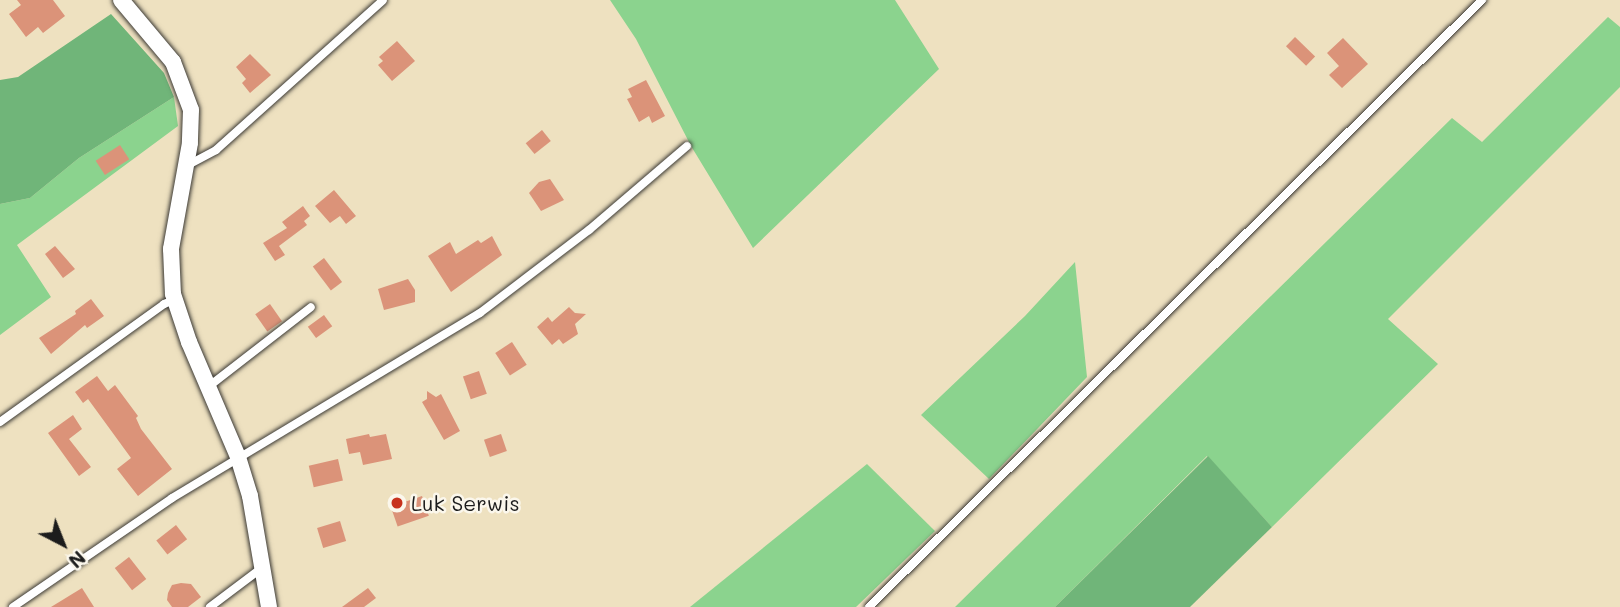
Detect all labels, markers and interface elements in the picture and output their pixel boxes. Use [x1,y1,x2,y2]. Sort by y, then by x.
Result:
place label: Luk Serwis [411,490,520,516]
marker: Luk Serwis [389,495,405,511]
north arrow [28,509,98,579]
text: N [64,546,91,574]

